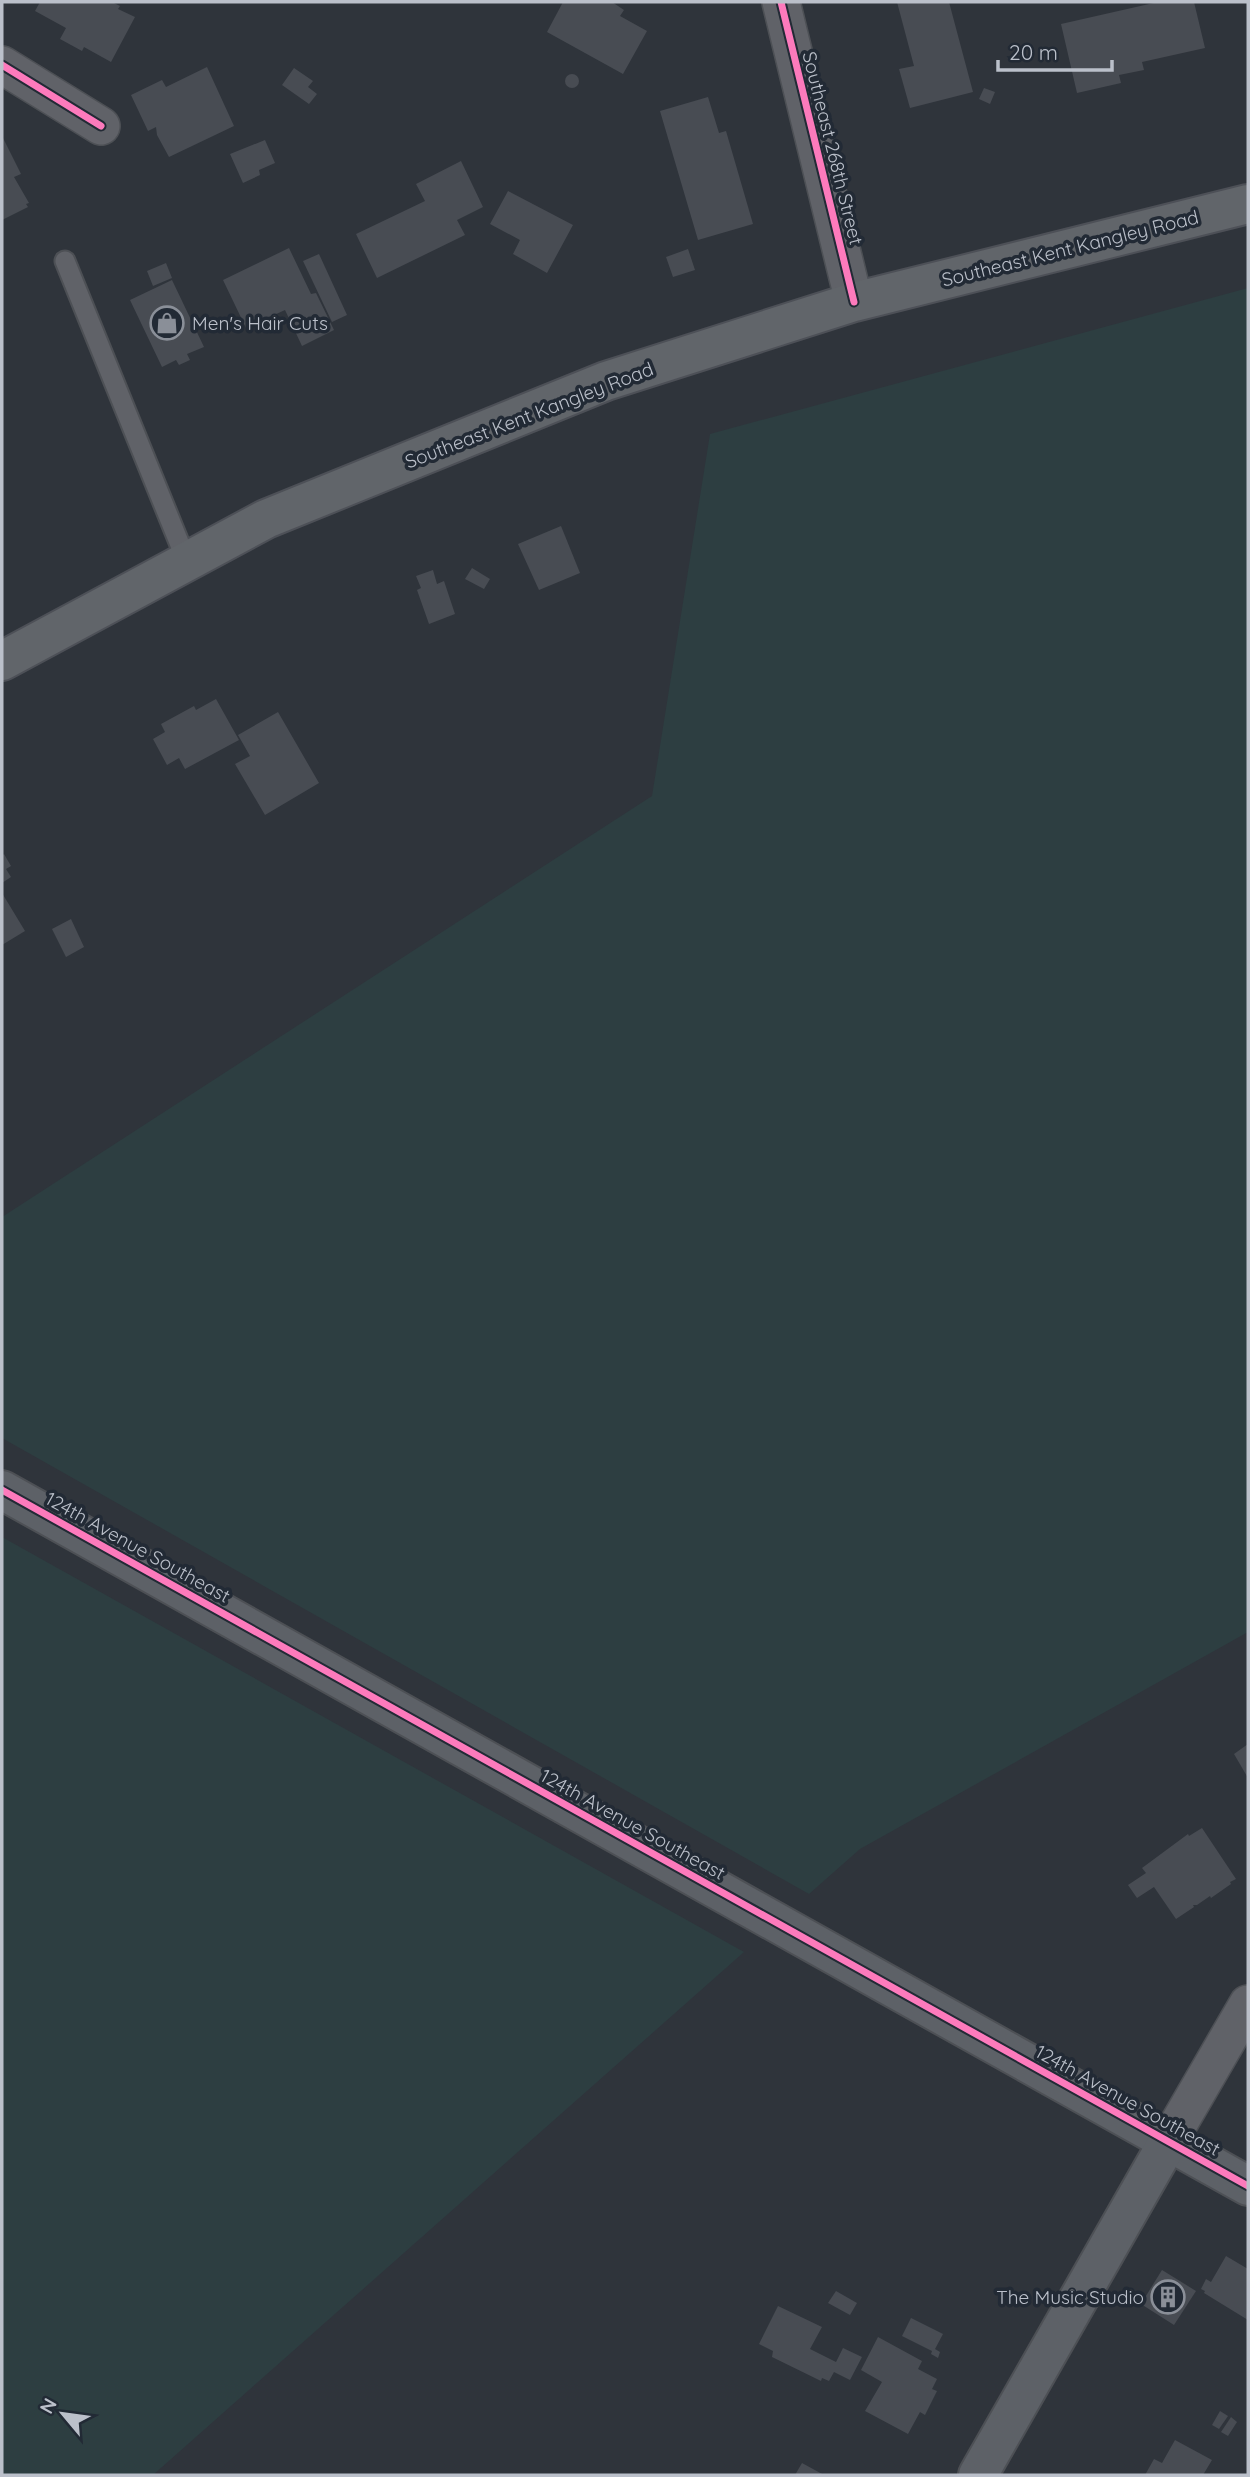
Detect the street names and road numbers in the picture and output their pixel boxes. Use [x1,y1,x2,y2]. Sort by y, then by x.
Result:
street label: Southeast 268th Street [797,49,869,247]
street label: Southeast Kent Kangley Road [939,204,1201,292]
street label: Southeast Kent Kangley Road [401,357,657,473]
street label: 124th Avenue Southeast [41,1486,235,1608]
street label: 124th Avenue Southeast [536,1763,730,1885]
street label: 124th Avenue Southeast [1031,2039,1225,2161]

